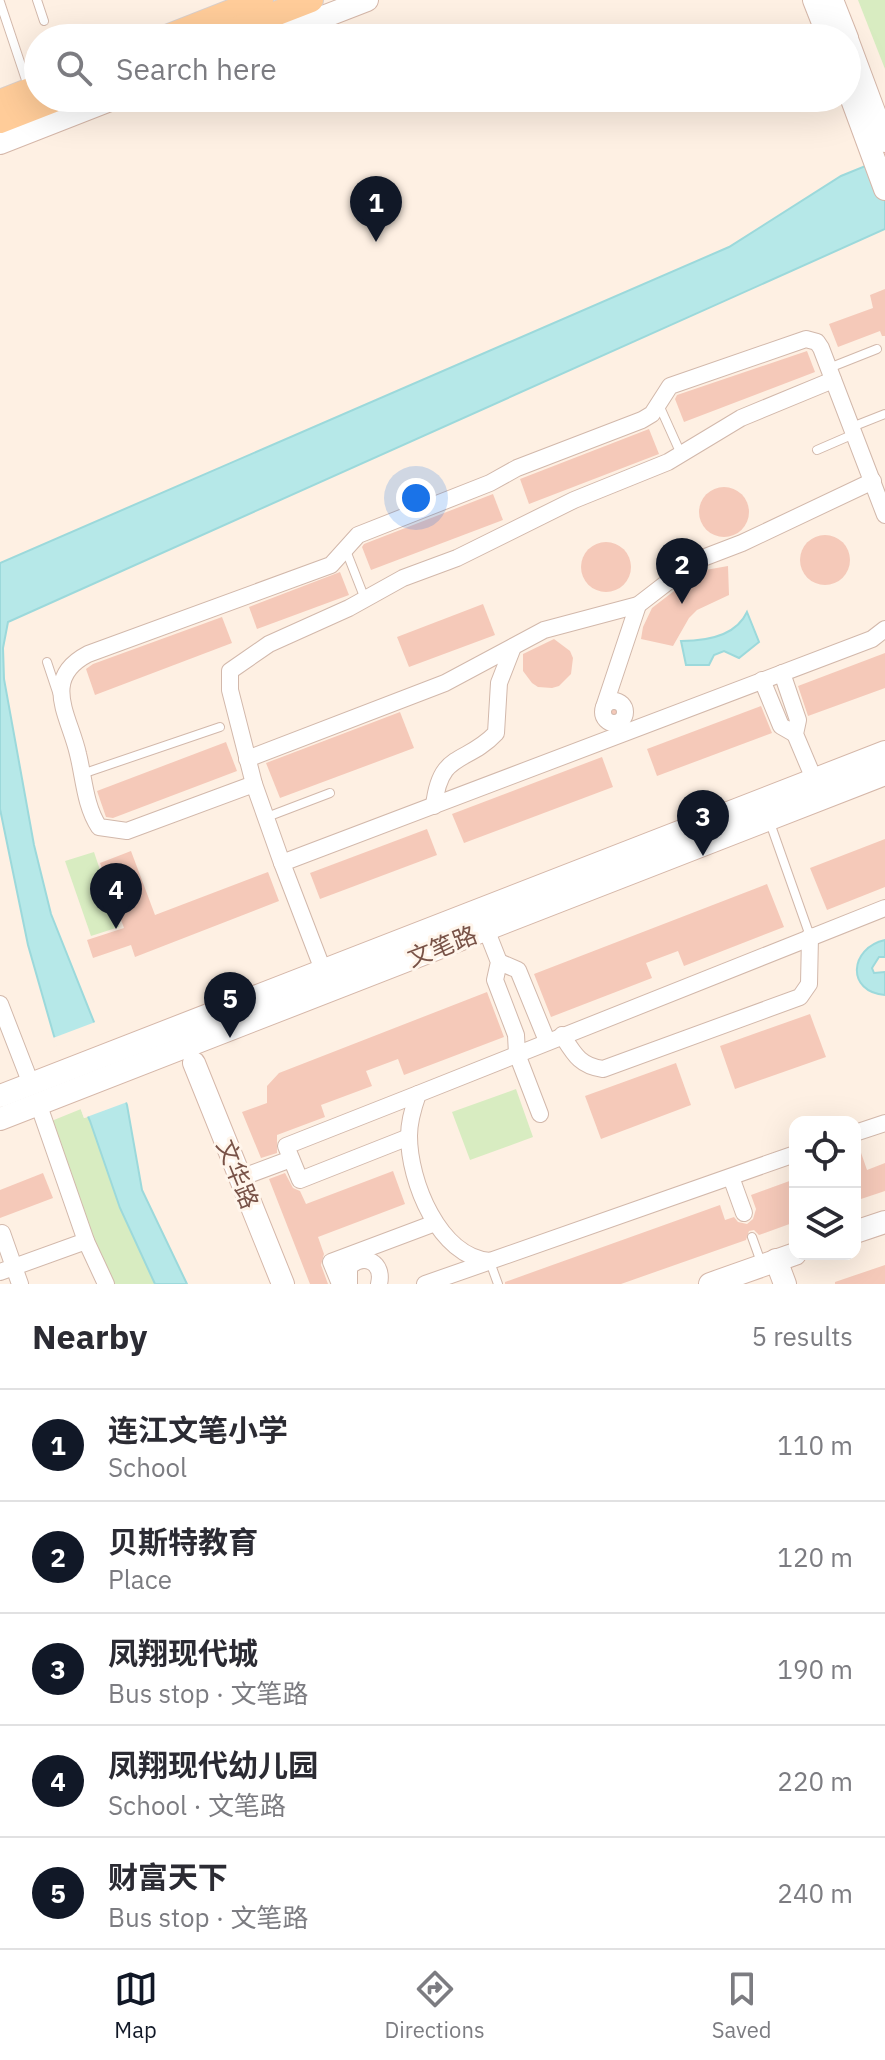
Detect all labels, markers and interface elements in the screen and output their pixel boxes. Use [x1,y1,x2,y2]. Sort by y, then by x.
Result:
search box [24,24,861,112]
icon: search [52,46,96,90]
text: Search here [116,49,277,88]
pin: 1 [350,176,402,242]
your location [396,478,436,518]
pin: 2 [656,538,708,604]
pin: 3 [677,790,729,856]
pin: 4 [90,863,142,929]
street label: 文笔路 [403,918,481,974]
pin: 5 [204,972,256,1038]
map controls [789,1116,861,1260]
button: locate [789,1116,861,1188]
street label: 文华路 [210,1135,266,1213]
button: layers [789,1188,861,1260]
text: Nearby [32,1314,147,1358]
text: 5 results [751,1319,853,1353]
text: 连江文笔小学 [108,1410,288,1449]
text: 1 [50,1428,66,1462]
text: 110 m [777,1428,853,1462]
text: School [108,1450,187,1484]
text: 贝斯特教育 [108,1522,258,1561]
text: 2 [50,1540,66,1574]
text: 120 m [777,1540,853,1574]
text: Place [108,1562,172,1596]
text: 凤翔现代城 [108,1633,258,1672]
text: 3 [50,1652,66,1686]
text: 190 m [777,1652,853,1686]
text: Bus stop · 文笔路 [108,1676,308,1710]
text: 凤翔现代幼儿园 [108,1745,318,1784]
text: 4 [50,1764,66,1798]
text: 220 m [777,1764,853,1798]
text: School · 文笔路 [108,1788,286,1822]
text: 财富天下 [108,1857,228,1896]
text: 5 [50,1876,66,1910]
text: 240 m [777,1876,853,1910]
text: Bus stop · 文笔路 [108,1900,308,1934]
tab: Map [114,1967,158,2044]
tab: Directions [385,1967,485,2044]
tab: Saved [712,1967,771,2044]

